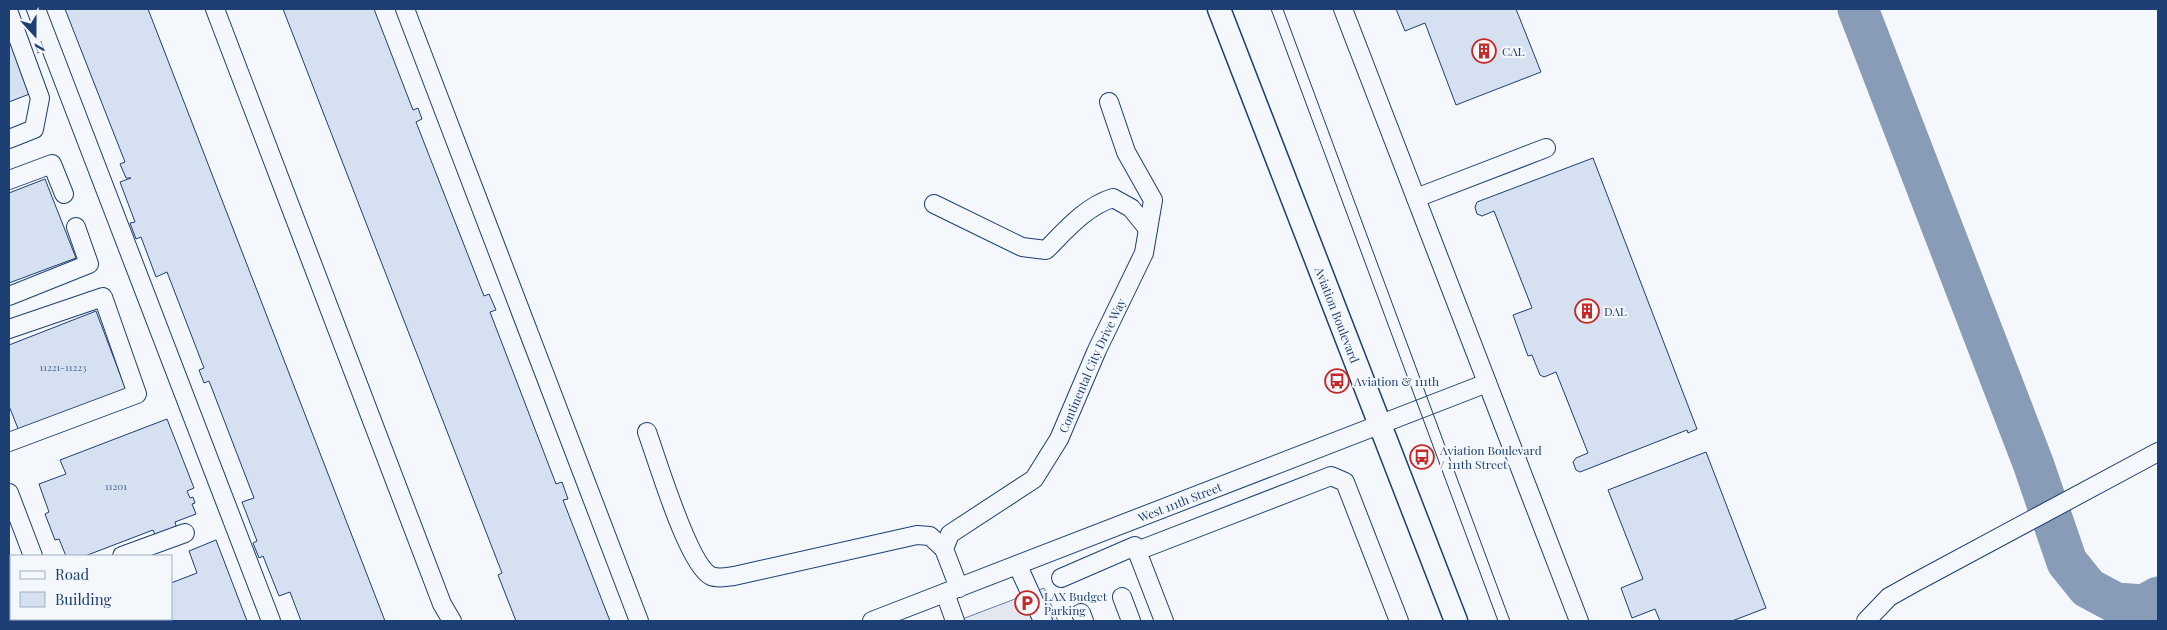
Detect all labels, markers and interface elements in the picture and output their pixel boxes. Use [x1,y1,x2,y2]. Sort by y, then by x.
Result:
north arrow [10,10,60,60]
text: N [32,37,48,58]
building icon: CAL [1471,38,1497,64]
place label: CAL [1502,43,1525,59]
street label: Aviation Boulevard [1311,264,1363,365]
street label: Continental City Drive Way [1055,296,1129,435]
building icon: DAL [1574,298,1600,324]
place label: DAL [1604,303,1627,319]
house number: 11221-11223 [39,360,87,374]
bus stop icon: Aviation & 111th [1324,368,1350,394]
place label: Aviation & 111th [1353,373,1439,389]
place label: Aviation Boulevard / 111th Street [1439,442,1542,472]
bus stop icon: Aviation Boulevard / 111th Street [1409,444,1435,470]
street label: West 111th Street [1135,478,1225,526]
house number: 11201 [105,479,127,493]
legend [10,555,172,620]
text: Road [55,564,89,584]
place label: LAX Budget Parking [1044,588,1108,618]
text: Building [55,589,112,609]
parking icon: LAX Budget Parking [1014,590,1040,616]

